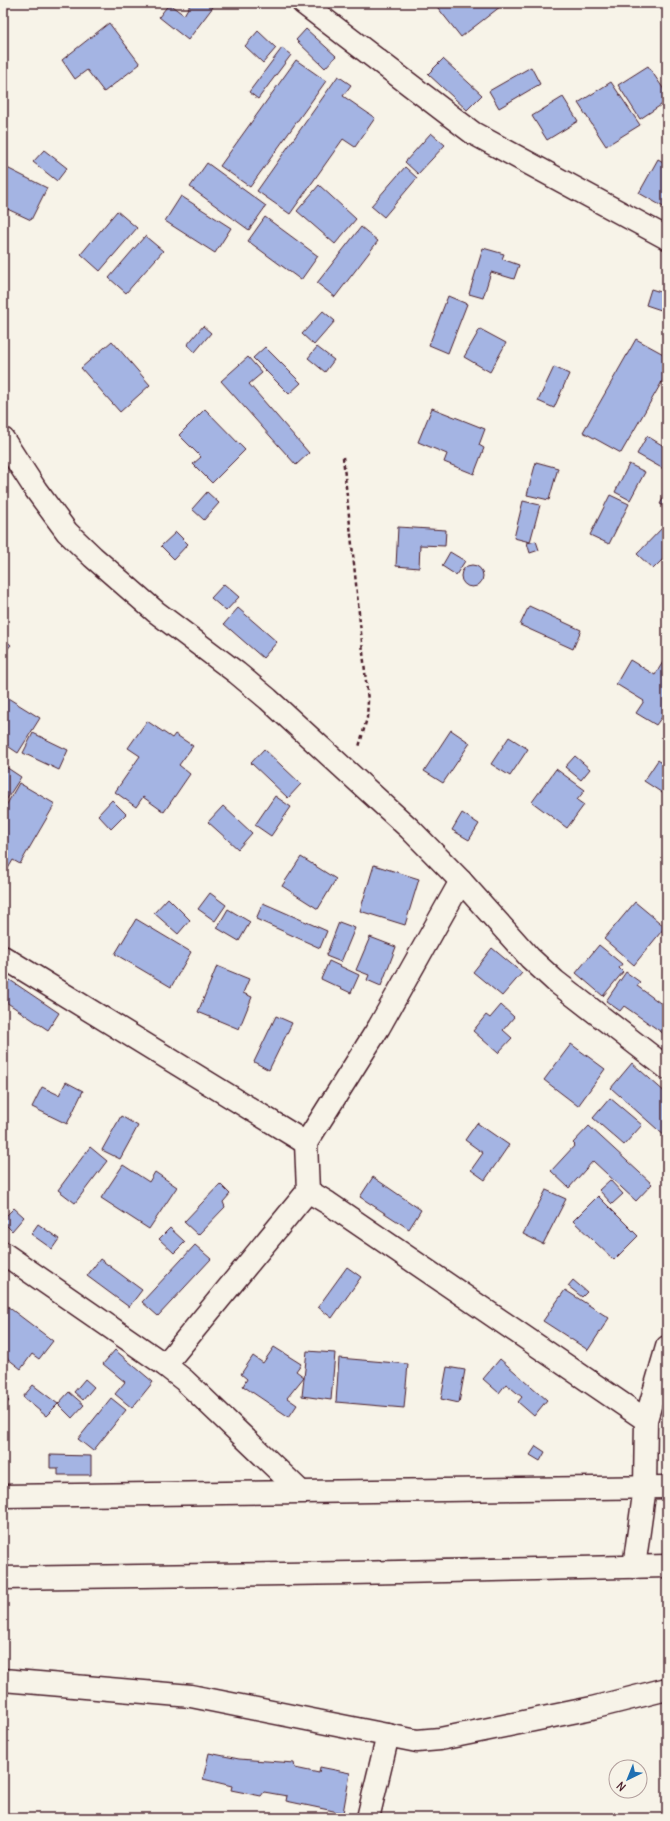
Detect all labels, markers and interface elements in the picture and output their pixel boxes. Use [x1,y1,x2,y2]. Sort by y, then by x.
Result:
north arrow [608,1759,648,1799]
text: N [614,1779,629,1794]

